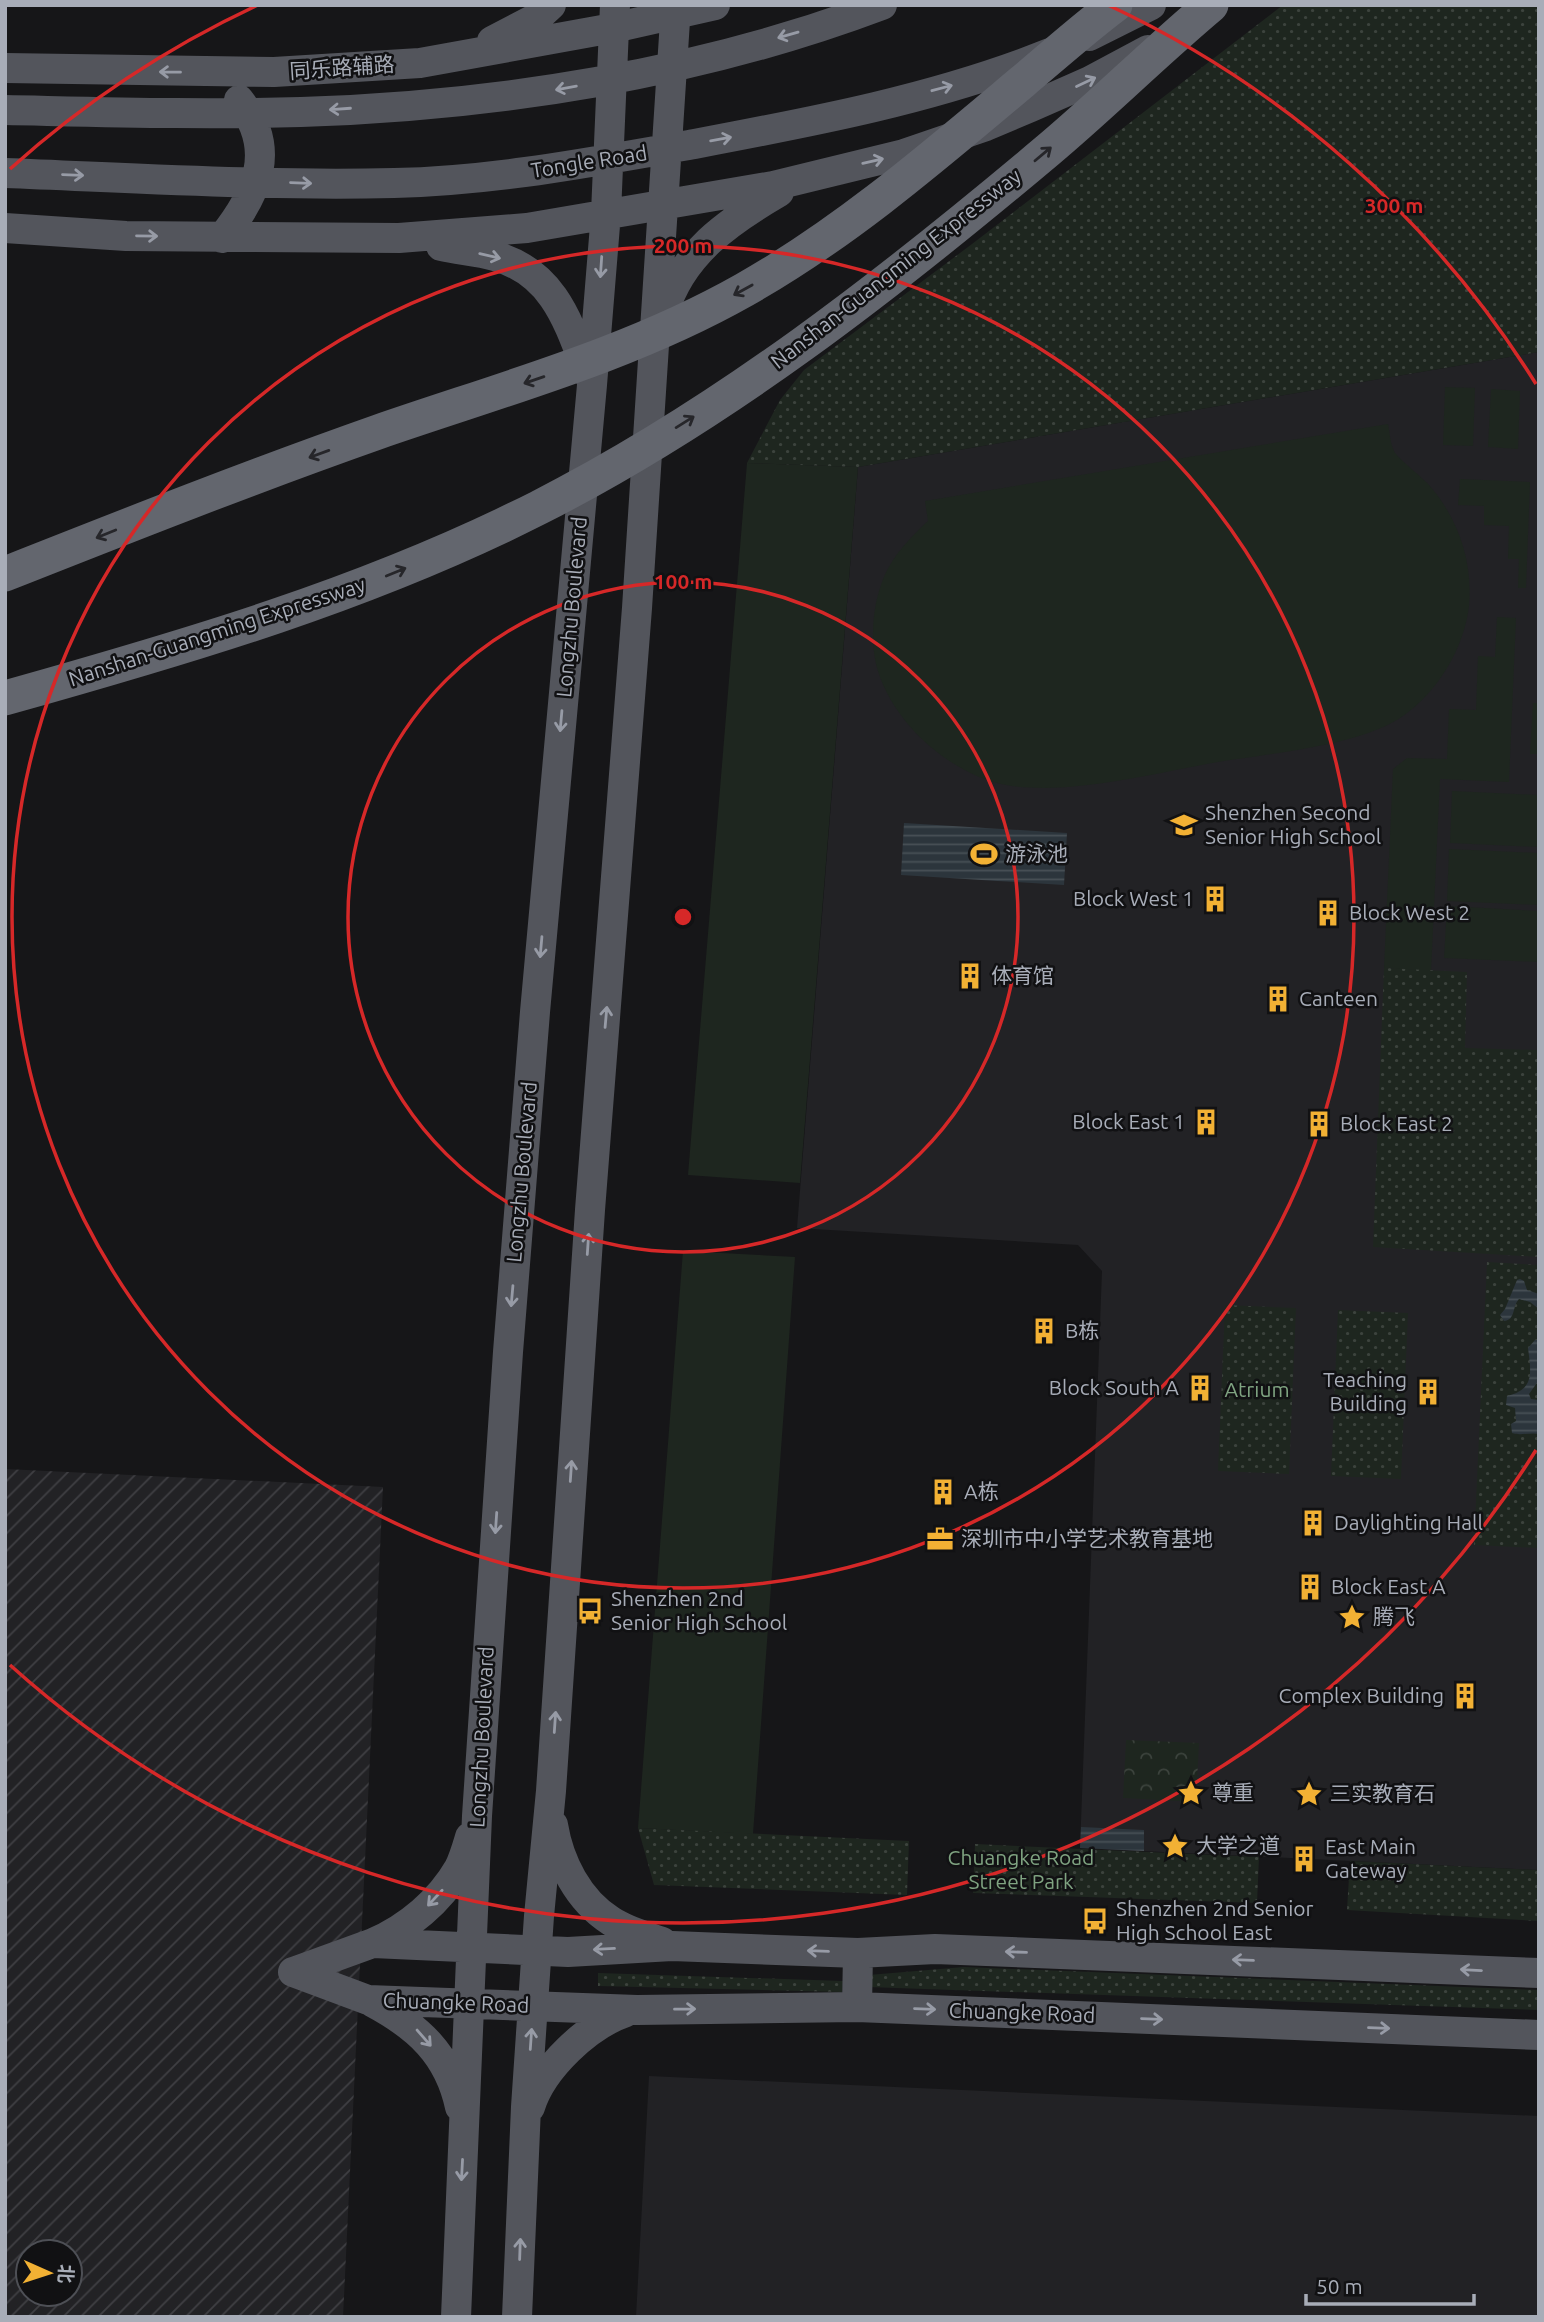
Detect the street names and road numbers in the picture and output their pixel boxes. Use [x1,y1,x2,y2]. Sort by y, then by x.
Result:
street label: 同乐路辅路 [289,51,395,83]
street label: Tongle Road [529,140,649,182]
street label: Nanshan-Guangming Expressway [766,163,1025,373]
street label: Longzhu Boulevard [551,515,591,698]
street label: Nanshan-Guangming Expressway [65,572,368,690]
street label: Longzhu Boulevard [501,1080,541,1263]
street label: Longzhu Boulevard [464,1646,498,1828]
street label: Chuangke Road [382,1987,530,2017]
street label: Chuangke Road [948,1997,1096,2027]

